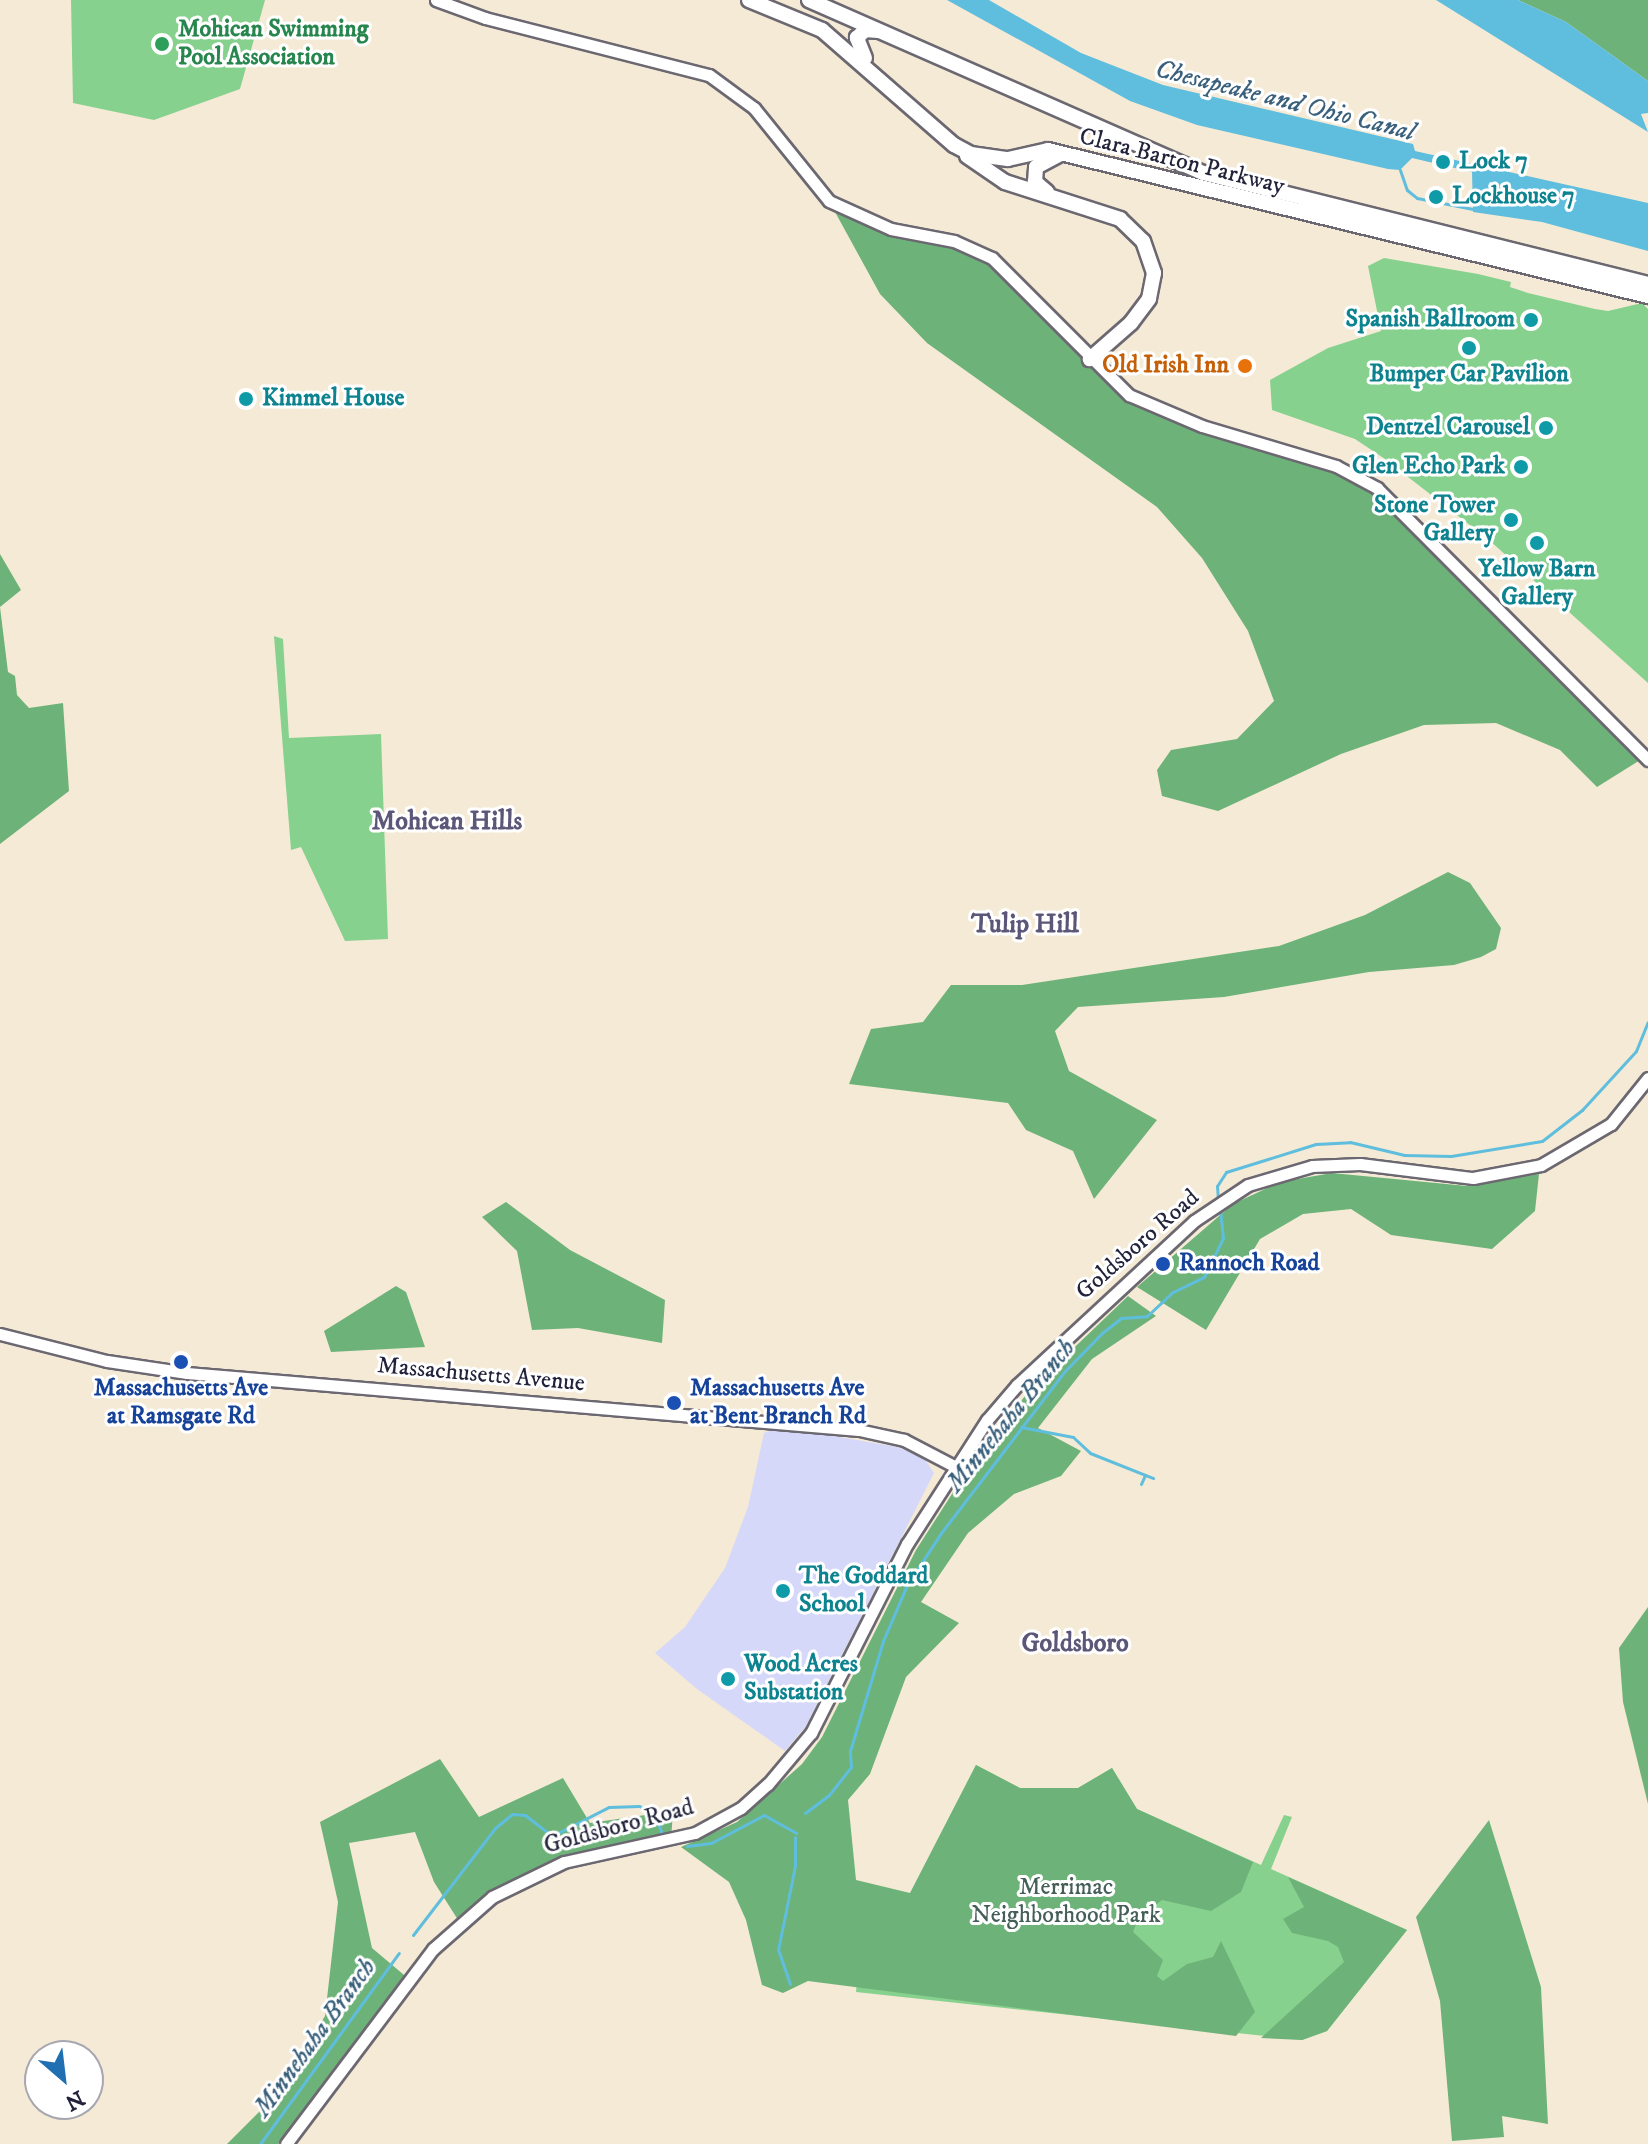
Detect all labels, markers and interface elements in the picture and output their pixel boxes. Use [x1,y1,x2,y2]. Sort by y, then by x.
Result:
place label: Mohican Swimming Pool Association [178,16,369,72]
marker: Mohican Swimming Pool Association [153,35,171,53]
water label: Chesapeake and Ohio Canal [1152,54,1418,148]
street label: Clara Barton Parkway [1076,123,1288,201]
place label: Lock 7 [1459,148,1528,176]
marker: Lock 7 [1434,153,1452,171]
place label: Lockhouse 7 [1452,183,1575,211]
marker: Lockhouse 7 [1427,188,1445,206]
place label: Spanish Ballroom [1346,306,1515,334]
marker: Spanish Ballroom [1522,311,1540,329]
marker: Bumper Car Pavilion [1460,339,1478,357]
place label: Old Irish Inn [1102,352,1229,380]
marker: Old Irish Inn [1236,357,1254,375]
place label: Bumper Car Pavilion [1369,361,1569,389]
place label: Kimmel House [262,385,404,413]
marker: Kimmel House [237,390,255,408]
place label: Dentzel Carousel [1366,414,1530,442]
marker: Dentzel Carousel [1537,419,1555,437]
place label: Glen Echo Park [1352,453,1505,481]
marker: Glen Echo Park [1512,458,1530,476]
place label: Stone Tower Gallery [1374,492,1495,548]
marker: Stone Tower Gallery [1502,511,1520,529]
marker: Yellow Barn Gallery [1528,534,1546,552]
place label: Yellow Barn Gallery [1479,556,1595,612]
district label: Mohican Hills [372,806,522,838]
district label: Tulip Hill [971,909,1079,941]
street label: Goldsboro Road [1071,1184,1205,1306]
place label: Rannoch Road [1179,1250,1320,1278]
marker: Rannoch Road [1154,1255,1172,1273]
water label: Minnehaha Branch [940,1333,1082,1499]
street label: Massachusetts Avenue [376,1352,586,1398]
marker: Massachusetts Ave at Ramsgate Rd [172,1353,190,1371]
place label: Massachusetts Ave at Ramsgate Rd [94,1375,268,1431]
place label: Massachusetts Ave at Bent Branch Rd [690,1375,866,1431]
marker: Massachusetts Ave at Bent Branch Rd [665,1394,683,1412]
place label: The Goddard School [799,1563,928,1619]
marker: The Goddard School [774,1582,792,1600]
district label: Goldsboro [1021,1628,1129,1660]
place label: Wood Acres Substation [744,1651,858,1707]
marker: Wood Acres Substation [719,1670,737,1688]
street label: Goldsboro Road [541,1793,697,1861]
park label: Merrimac Neighborhood Park [971,1874,1161,1930]
water label: Minnehaha Branch [247,1953,383,2123]
north arrow [24,2040,104,2120]
text: N [60,2084,89,2116]

